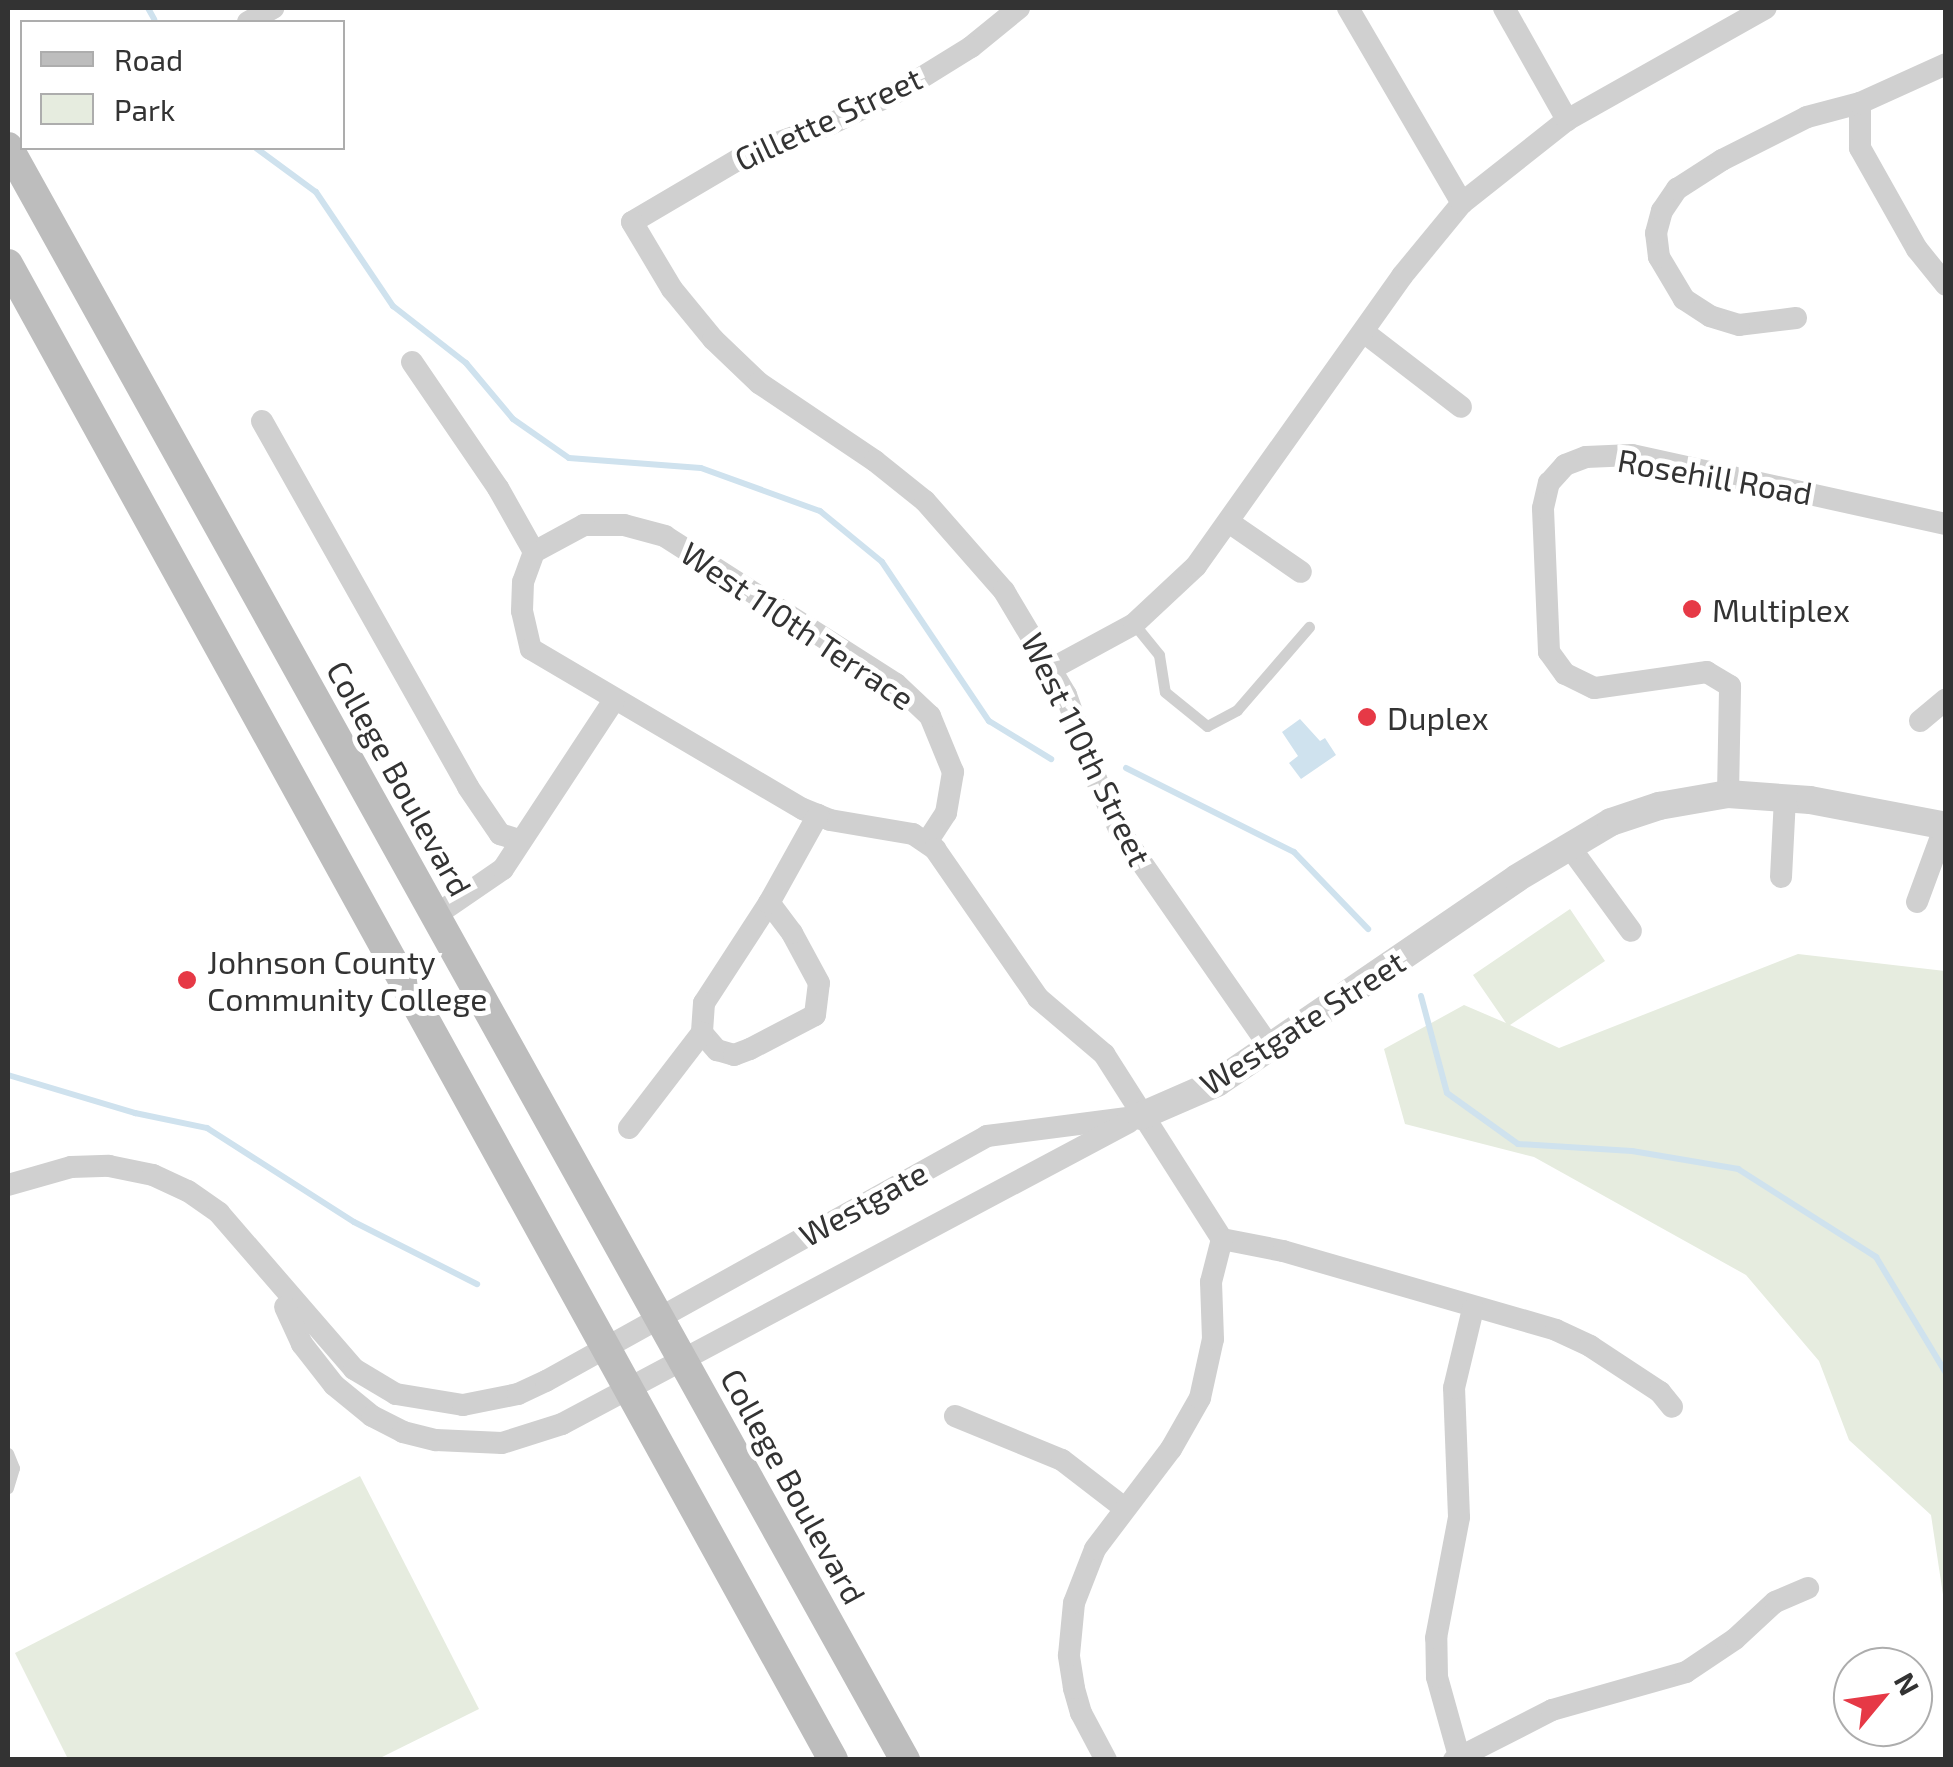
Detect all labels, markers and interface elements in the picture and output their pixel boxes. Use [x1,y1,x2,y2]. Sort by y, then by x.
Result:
legend [20,20,345,150]
text: Road [114,41,183,77]
street label: Gillette Street [728,58,928,178]
text: Park [114,91,175,127]
street label: Rosehill Road [1614,440,1816,512]
street label: West 110th Terrace [674,533,922,717]
place label: Multiplex [1712,590,1850,628]
marker: Multiplex [1681,598,1703,620]
street label: West 110th Street [1014,626,1160,872]
street label: College Boulevard [320,654,480,902]
place label: Duplex [1387,698,1489,736]
marker: Duplex [1356,706,1378,728]
street label: Westgate Street [1193,942,1411,1102]
place label: Johnson County Community College [207,943,488,1018]
marker: Johnson County Community College [176,969,198,991]
street label: Westgate [792,1152,934,1254]
street label: College Boulevard [714,1362,874,1610]
north arrow [1833,1647,1933,1747]
text: N [1888,1666,1927,1701]

